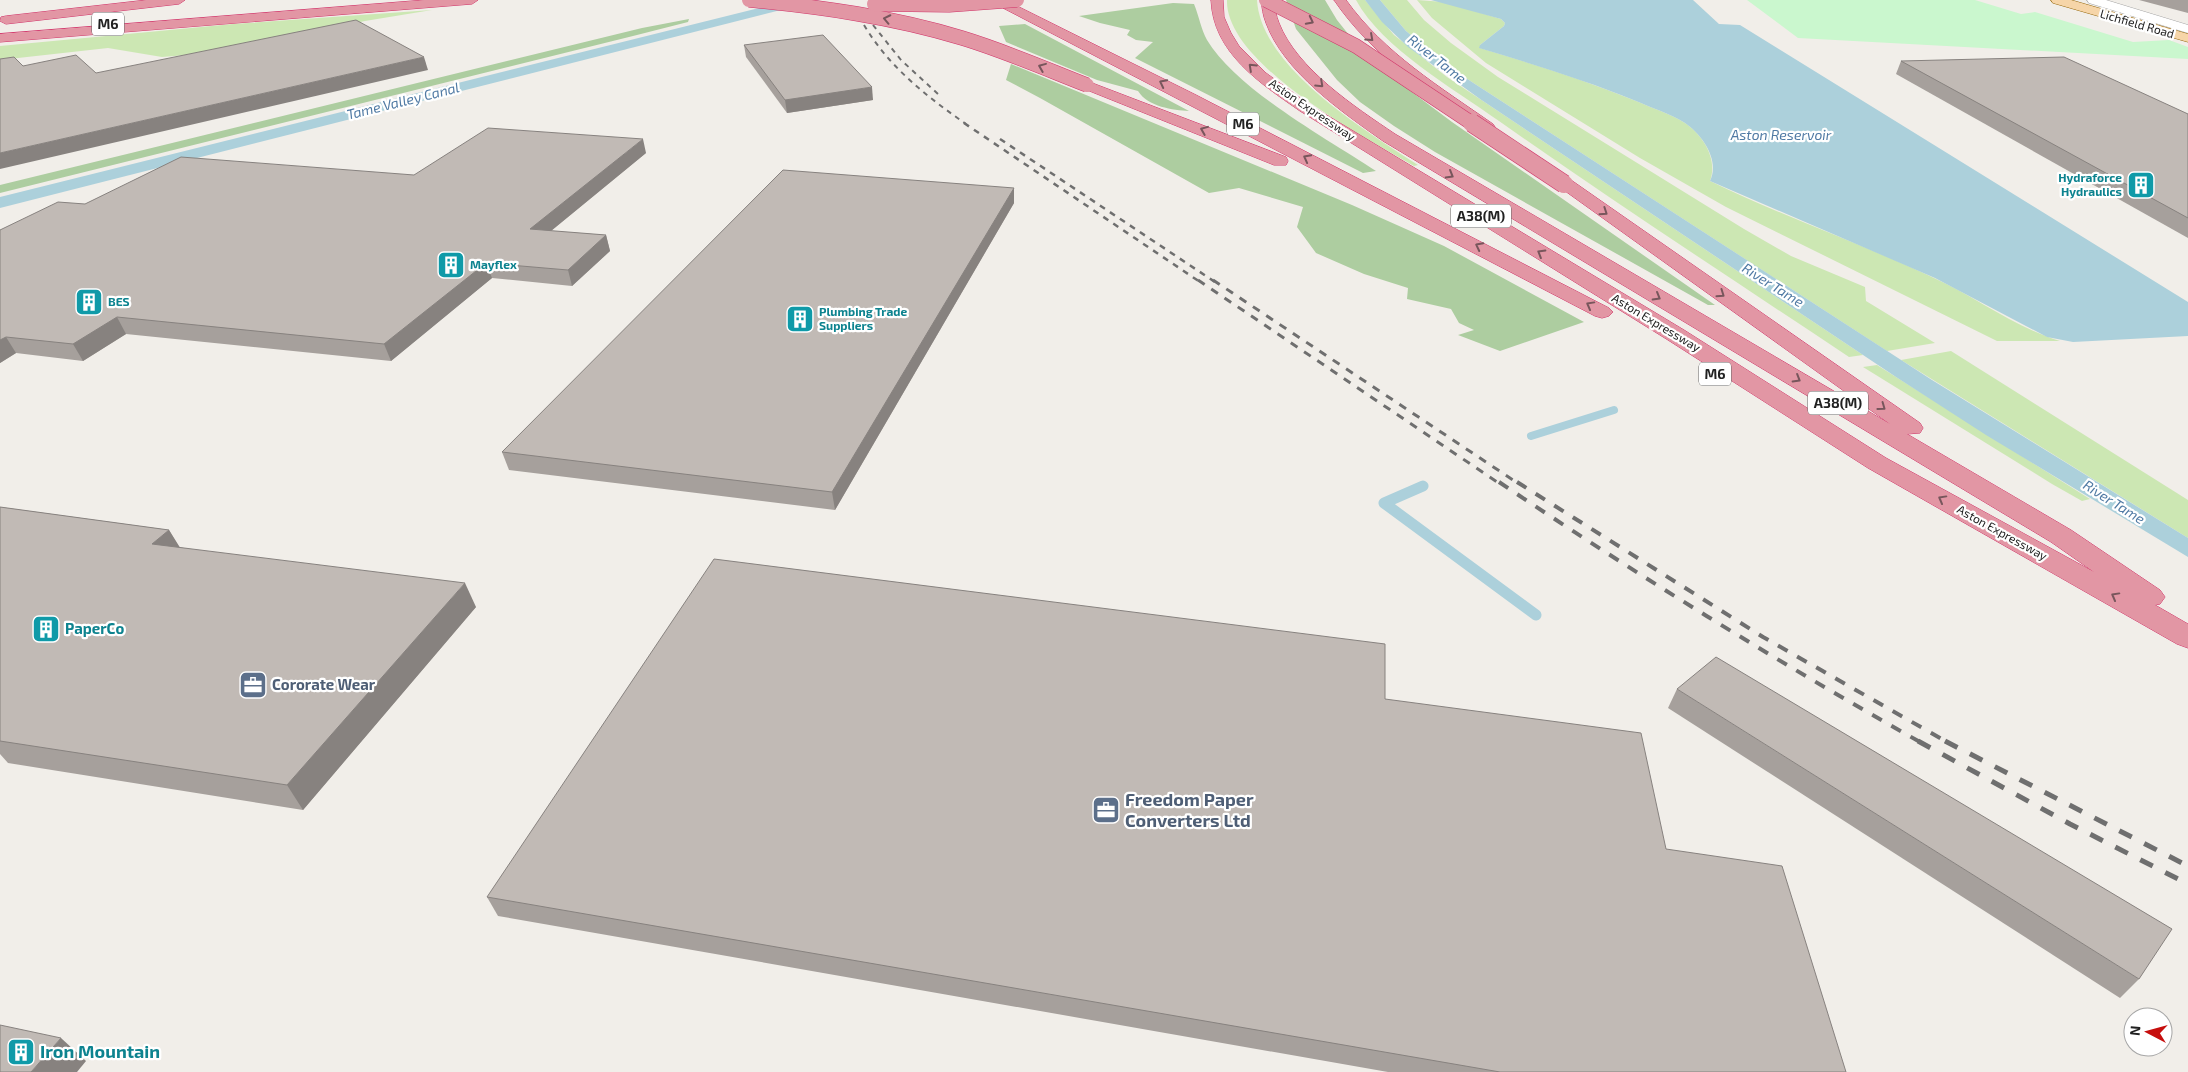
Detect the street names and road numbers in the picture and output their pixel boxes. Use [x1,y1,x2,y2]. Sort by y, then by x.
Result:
street label: Lichfield Road [2099,6,2176,40]
road number: M6 [92,12,124,36]
street label: Aston Expressway [1267,75,1359,143]
road number: M6 [1227,112,1259,136]
road number: A38(M) [1451,205,1511,228]
street label: Aston Expressway [1610,290,1704,354]
road number: M6 [1699,362,1731,386]
road number: A38(M) [1808,392,1868,414]
street label: Aston Expressway [1955,502,2050,563]

